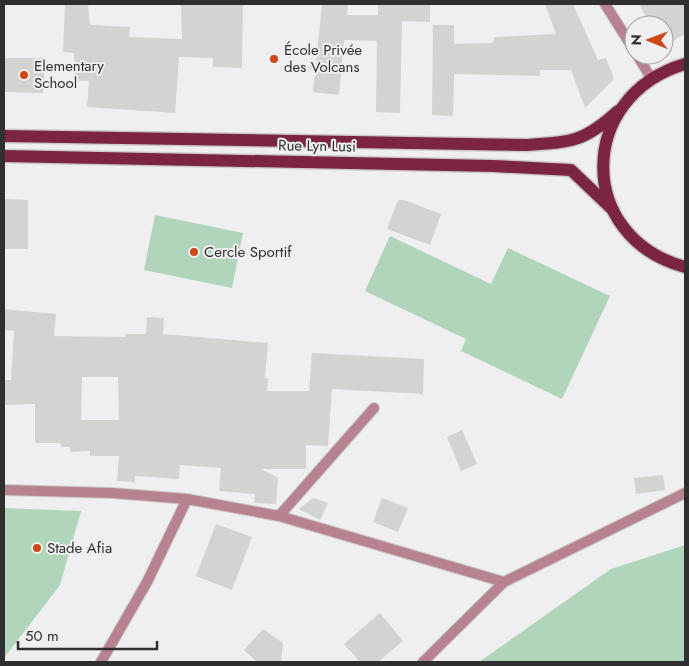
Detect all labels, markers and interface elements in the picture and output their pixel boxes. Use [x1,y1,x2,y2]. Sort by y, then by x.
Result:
north arrow [624,15,674,65]
text: N [626,34,646,46]
place label: École Privée des Volcans [284,39,362,78]
marker: École Privée des Volcans [268,53,280,65]
place label: Elementary School [34,55,104,94]
marker: Elementary School [18,69,30,81]
street label: Rue Lyn Lusi [278,134,356,158]
place label: Cercle Sportif [204,241,292,263]
marker: Cercle Sportif [188,246,200,258]
place label: Stade Afia [47,537,112,559]
marker: Stade Afia [31,542,43,554]
scale bar [18,618,156,650]
text: 50 m [25,625,59,647]

